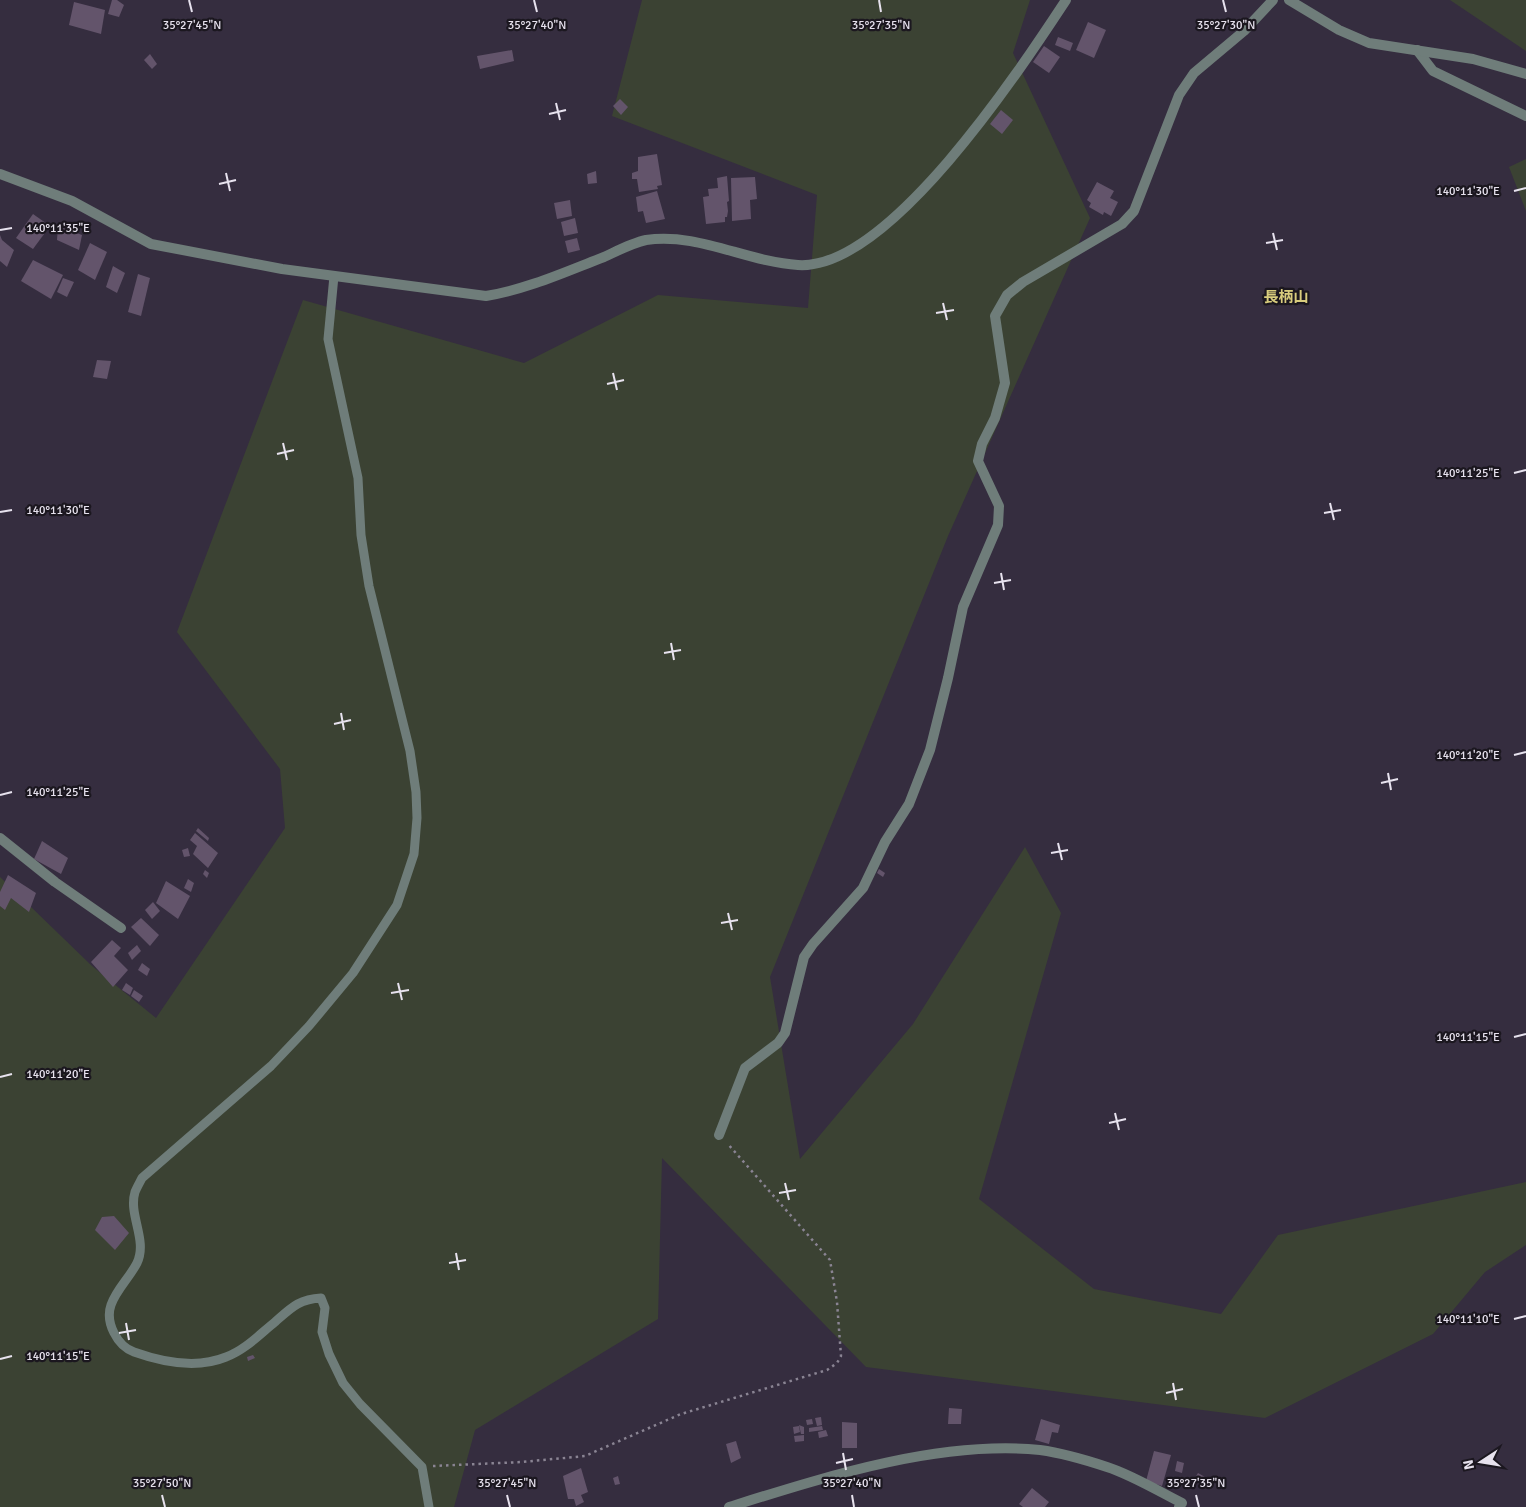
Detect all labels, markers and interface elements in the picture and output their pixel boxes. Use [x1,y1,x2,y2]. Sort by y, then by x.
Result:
text: 35°27'45"N [163,18,221,33]
text: 35°27'40"N [508,18,566,33]
text: 35°27'35"N [852,18,910,33]
text: 35°27'30"N [1197,18,1255,33]
text: 140°11'30"E [1436,184,1500,199]
text: 140°11'35"E [26,221,90,236]
district label: 長柄山 [1263,288,1309,306]
text: 140°11'25"E [1436,466,1500,481]
text: 140°11'30"E [26,503,90,518]
text: 140°11'20"E [1436,748,1500,763]
text: 140°11'25"E [26,785,90,800]
text: 140°11'15"E [1436,1030,1500,1045]
text: 140°11'20"E [26,1067,90,1082]
text: 140°11'10"E [1436,1312,1500,1327]
text: 140°11'15"E [26,1349,90,1364]
north arrow [1456,1437,1506,1487]
text: N [1459,1458,1478,1471]
text: 35°27'50"N [133,1476,191,1491]
text: 35°27'45"N [478,1476,536,1491]
text: 35°27'40"N [823,1476,881,1491]
text: 35°27'35"N [1167,1476,1225,1491]

